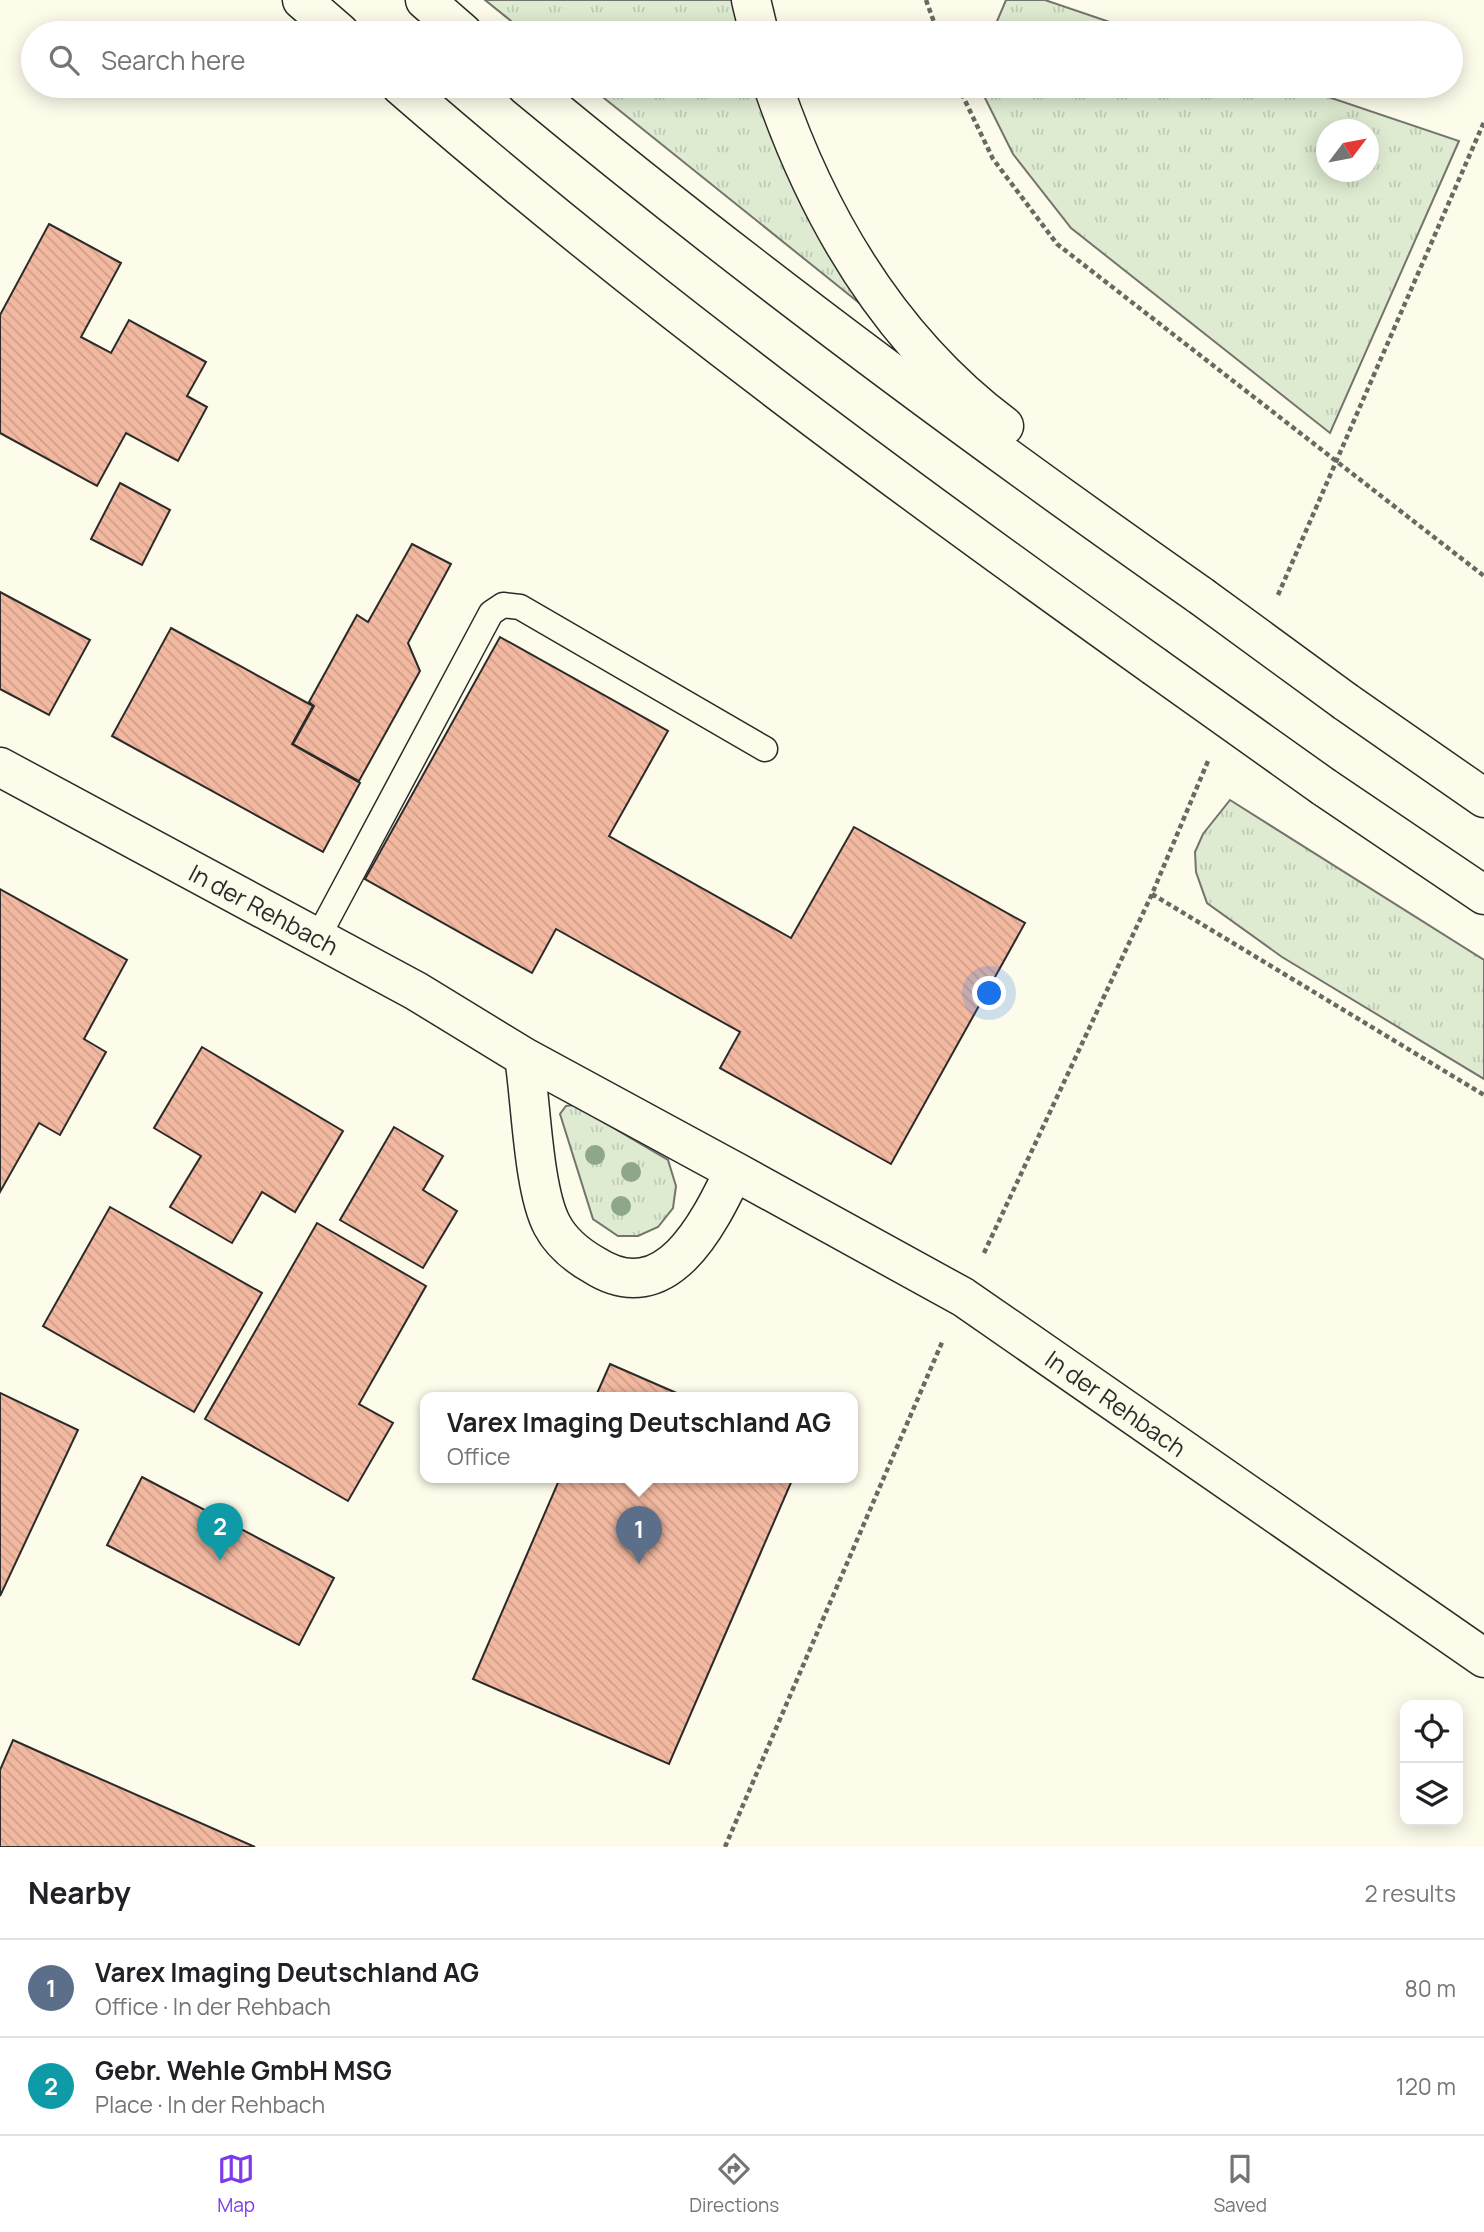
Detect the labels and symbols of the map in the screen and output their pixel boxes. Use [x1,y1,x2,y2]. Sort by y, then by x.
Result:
north arrow [1316,119,1379,182]
street label: In der Rehbach [183,856,345,962]
your location [972,976,1006,1010]
street label: In der Rehbach [1039,1342,1193,1464]
pin: 2 [197,1503,243,1561]
pin: 1 [616,1506,662,1564]

